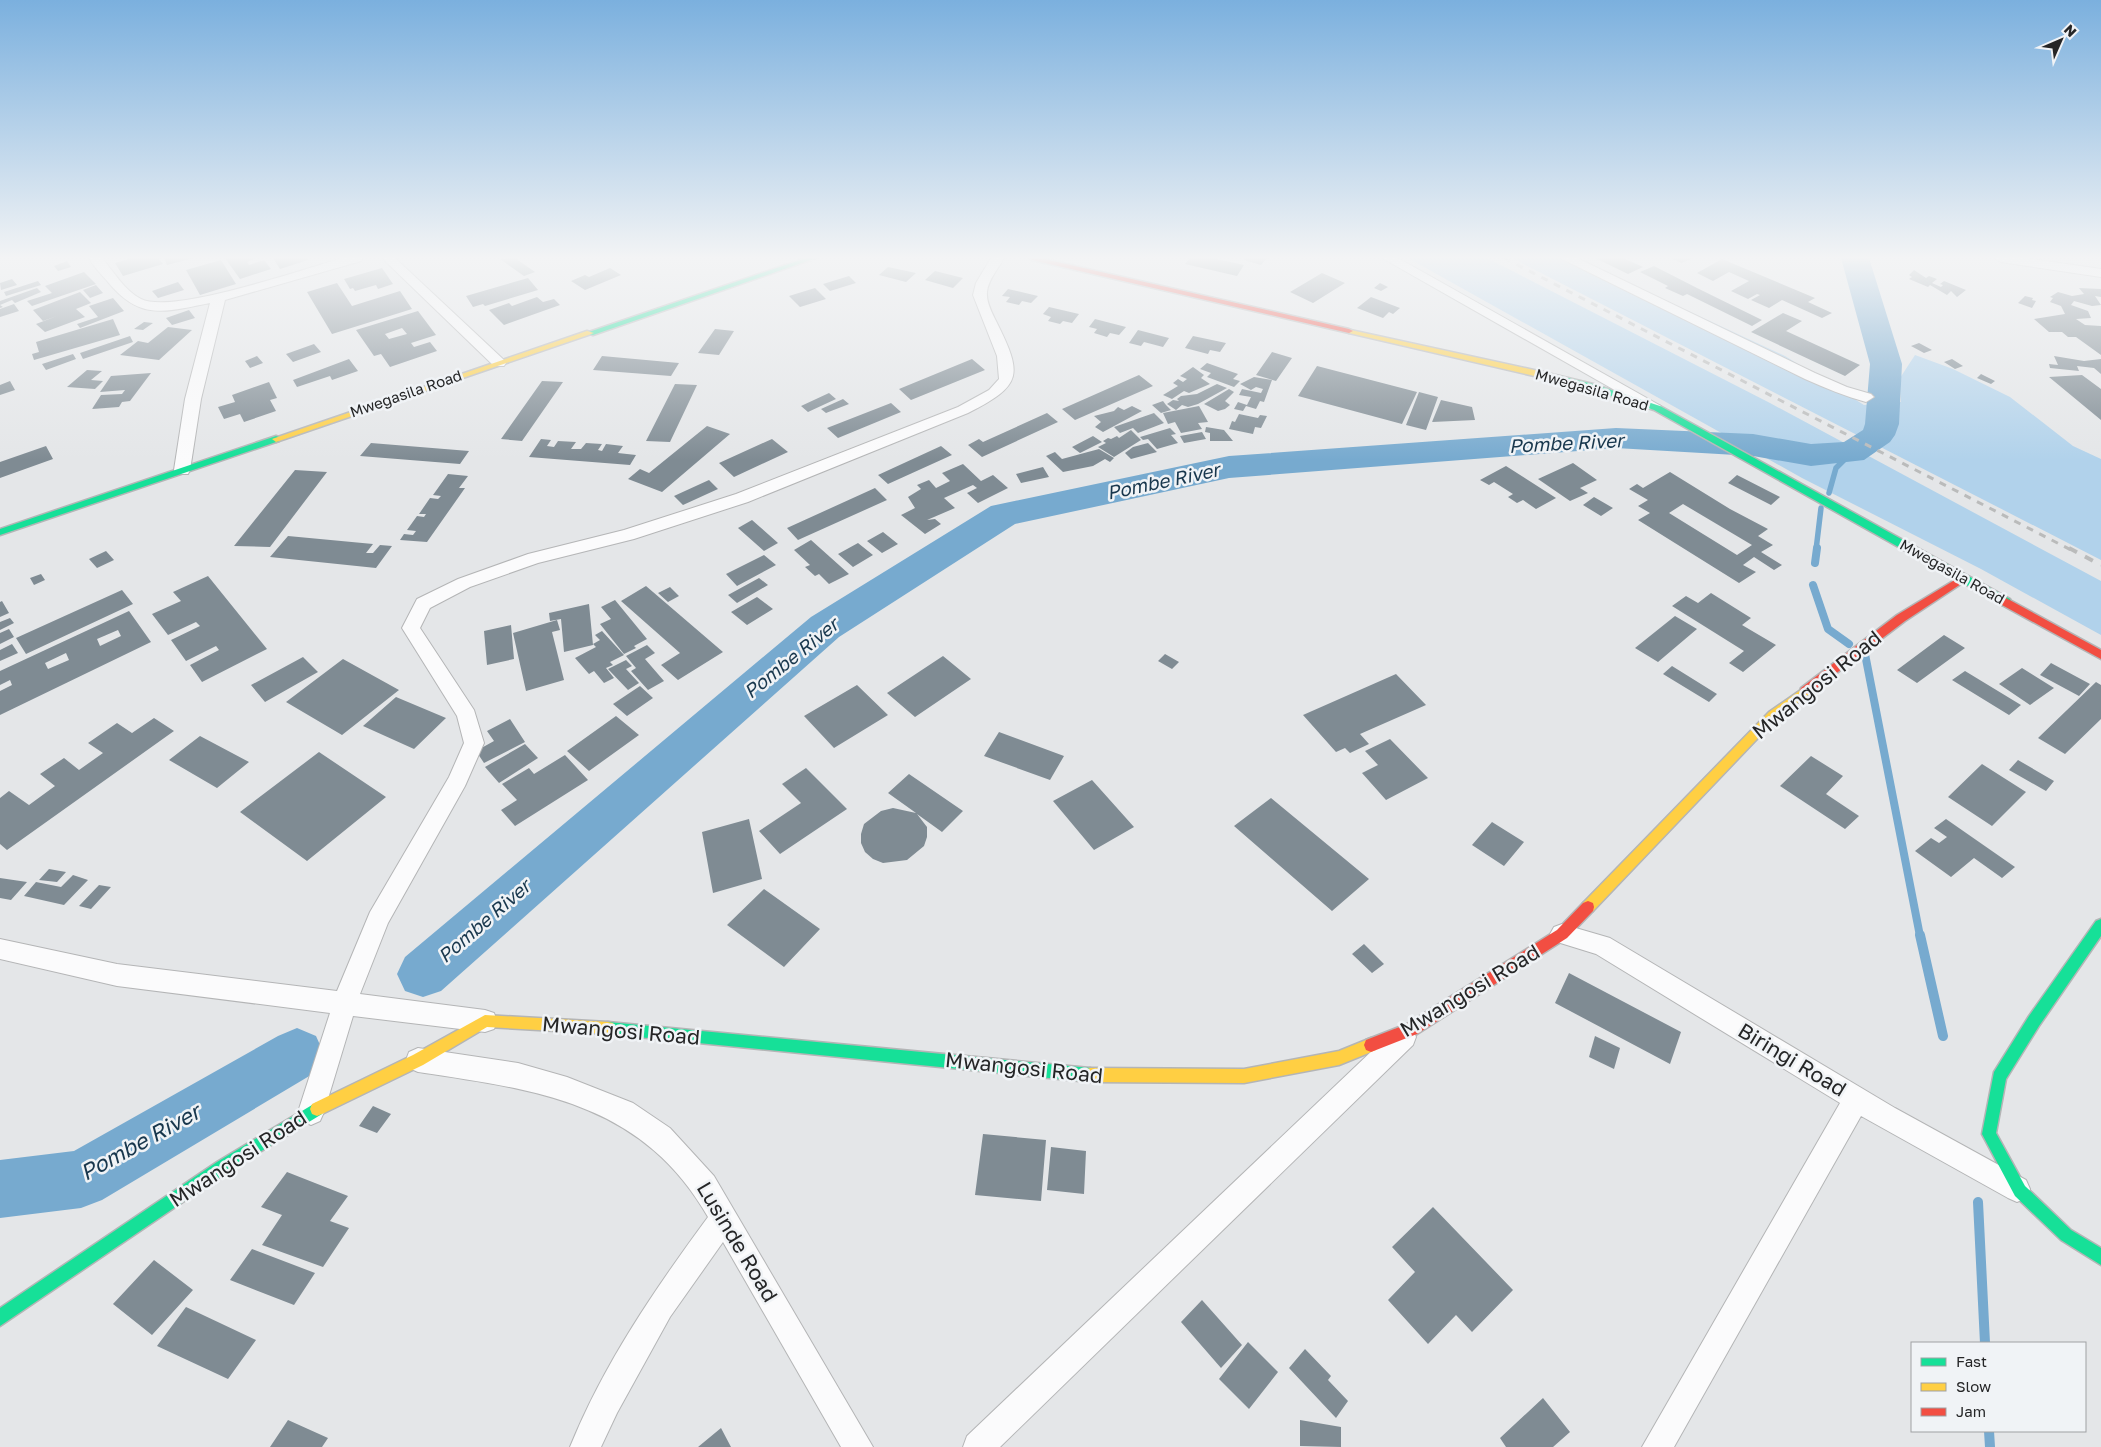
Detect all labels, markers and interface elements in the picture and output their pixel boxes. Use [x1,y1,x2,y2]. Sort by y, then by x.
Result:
north arrow [2036,15,2086,65]
text: N [2061,21,2080,40]
street label: Mwegasila Road [1534,364,1651,414]
street label: Mwegasila Road [347,365,464,421]
water label: Pombe River [1508,428,1626,457]
water label: Pombe River [1104,457,1224,504]
street label: Mwegasila Road [1897,535,2008,607]
water label: Pombe River [739,611,844,703]
street label: Mwangosi Road [1747,624,1886,744]
water label: Pombe River [433,873,536,967]
street label: Mwangosi Road [1395,938,1544,1042]
street label: Mwangosi Road [541,1010,701,1050]
street label: Biringi Road [1734,1017,1851,1102]
street label: Mwangosi Road [944,1046,1104,1088]
water label: Pombe River [75,1096,207,1186]
street label: Mwangosi Road [164,1104,311,1212]
street label: Lusinde Road [692,1177,784,1306]
legend [1911,1342,2086,1432]
text: Fast [1956,1352,1987,1370]
text: Slow [1956,1377,1991,1395]
text: Jam [1956,1402,1986,1420]

